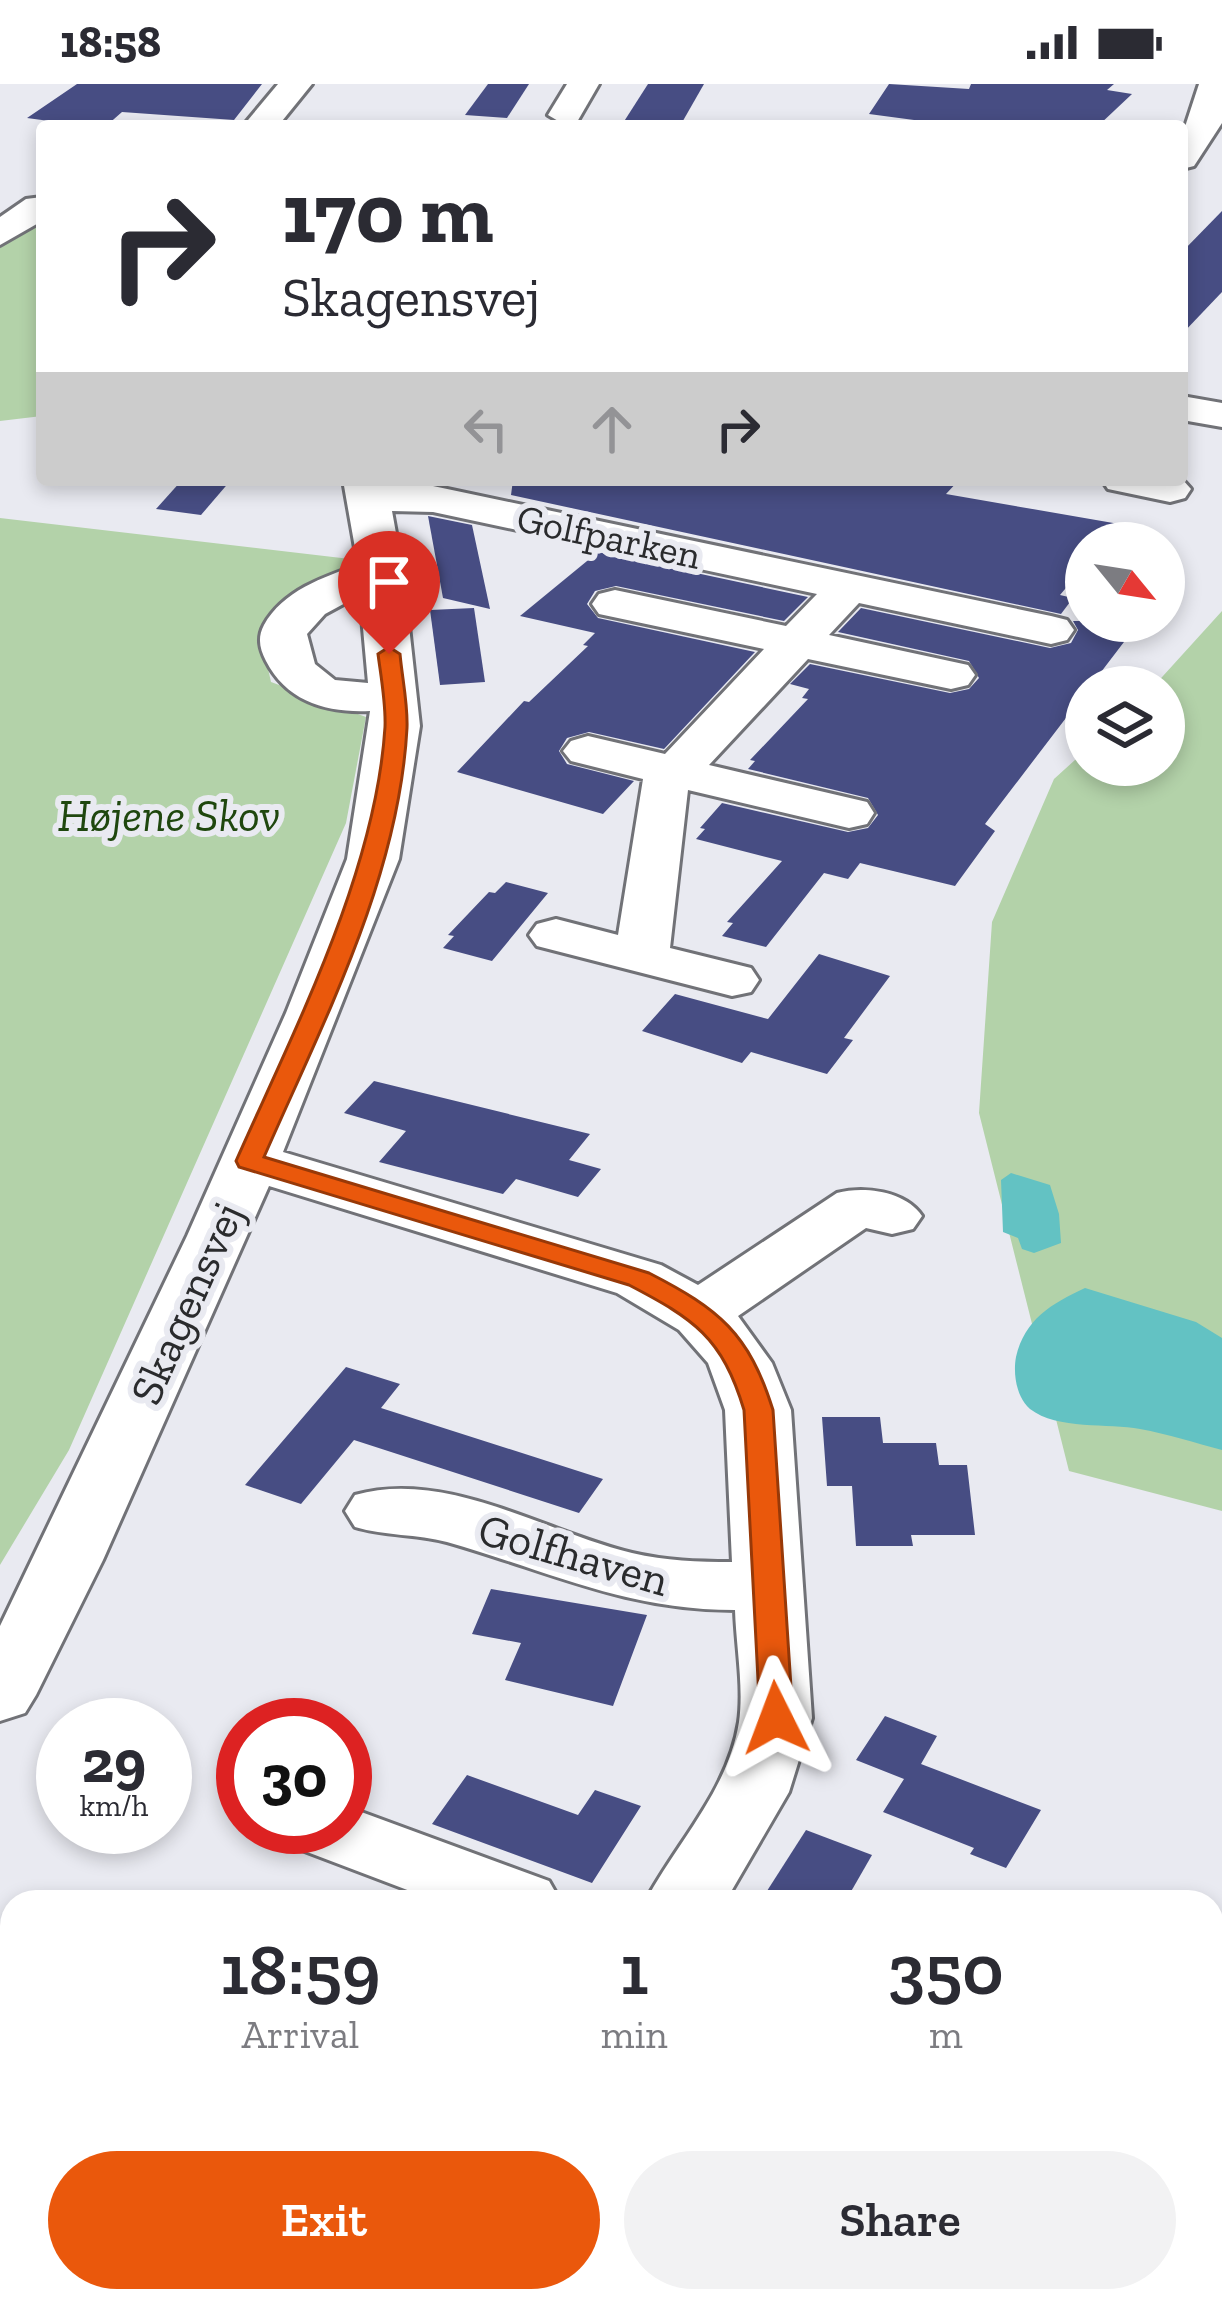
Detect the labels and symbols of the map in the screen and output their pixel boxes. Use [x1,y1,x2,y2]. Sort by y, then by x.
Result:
street label: Golfparken [513,494,705,579]
north arrow [1065,522,1185,642]
pin [338,531,440,654]
park label: Højene Skov [58,789,280,843]
street label: Skagensvej [119,1194,255,1413]
street label: Golfhaven [473,1502,675,1608]
position arrow [713,1655,839,1781]
speed limit sign: 30 [216,1698,372,1854]

